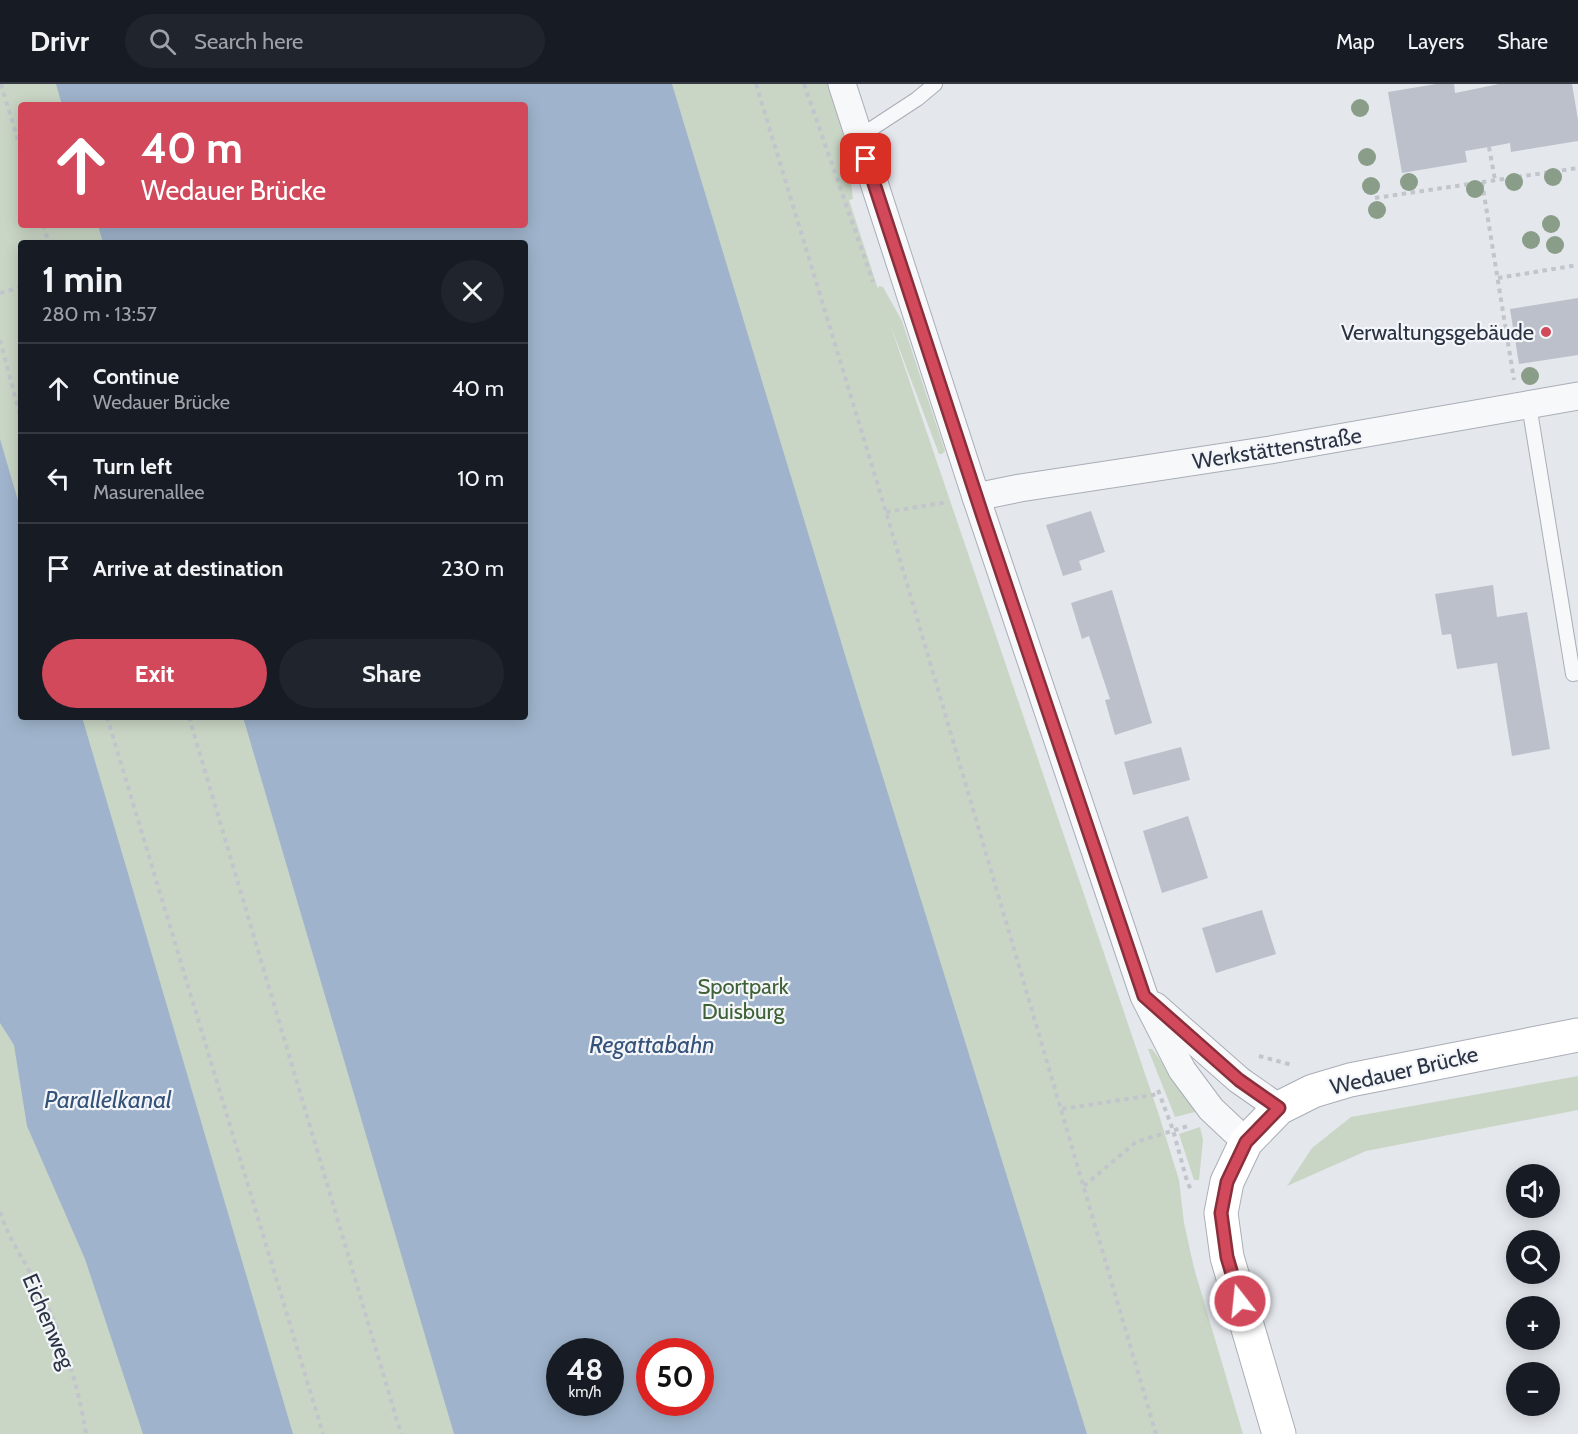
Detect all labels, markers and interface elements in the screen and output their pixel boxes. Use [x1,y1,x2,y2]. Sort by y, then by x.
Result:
search box [125,14,545,68]
text: Drivr [30,24,89,58]
icon: search [146,25,179,58]
text: Search here [194,28,303,55]
text: Map [1336,29,1375,54]
text: Layers [1408,29,1464,54]
text: Share [1497,29,1548,54]
text: 40 m [141,122,243,174]
icon: ahead [42,126,120,204]
pin [840,133,891,184]
icon: arrive [849,142,882,175]
text: Wedauer Brücke [141,174,326,207]
text: 1 min [42,257,123,301]
button: close [441,260,504,323]
text: 280 m · 13:57 [42,302,157,326]
place label: Verwaltungsgebäude [1341,319,1534,346]
marker: Verwaltungsgebäude [1539,325,1553,339]
text: Continue [93,363,179,390]
icon: ahead [42,372,75,405]
text: 40 m [452,375,504,402]
text: Wedauer Brücke [93,390,230,414]
street label: Werkstättenstraße [1191,422,1364,475]
text: Turn left [93,453,172,480]
icon: left [42,462,75,495]
text: 10 m [457,465,504,492]
text: Masurenallee [93,480,204,504]
icon: arrive [42,552,75,585]
text: Arrive at destination [93,555,283,582]
text: 230 m [441,555,504,582]
button: Exit [42,639,267,708]
button: Share [279,639,504,708]
park label: Sportpark Duisburg [697,973,789,1025]
water label: Regattabahn [589,1030,715,1059]
street label: Wedauer Brücke [1328,1040,1481,1101]
water label: Parallelkanal [44,1085,172,1114]
map controls [1506,1164,1560,1416]
button: sound [1506,1164,1560,1218]
button: search [1506,1230,1560,1284]
position arrow [1208,1269,1272,1333]
street label: Eichenweg [16,1270,81,1374]
button: + [1506,1296,1560,1350]
speed limit sign: 50 [636,1338,714,1416]
text: 48 [567,1351,603,1388]
button: − [1506,1362,1560,1416]
text: km/h [569,1383,601,1401]

